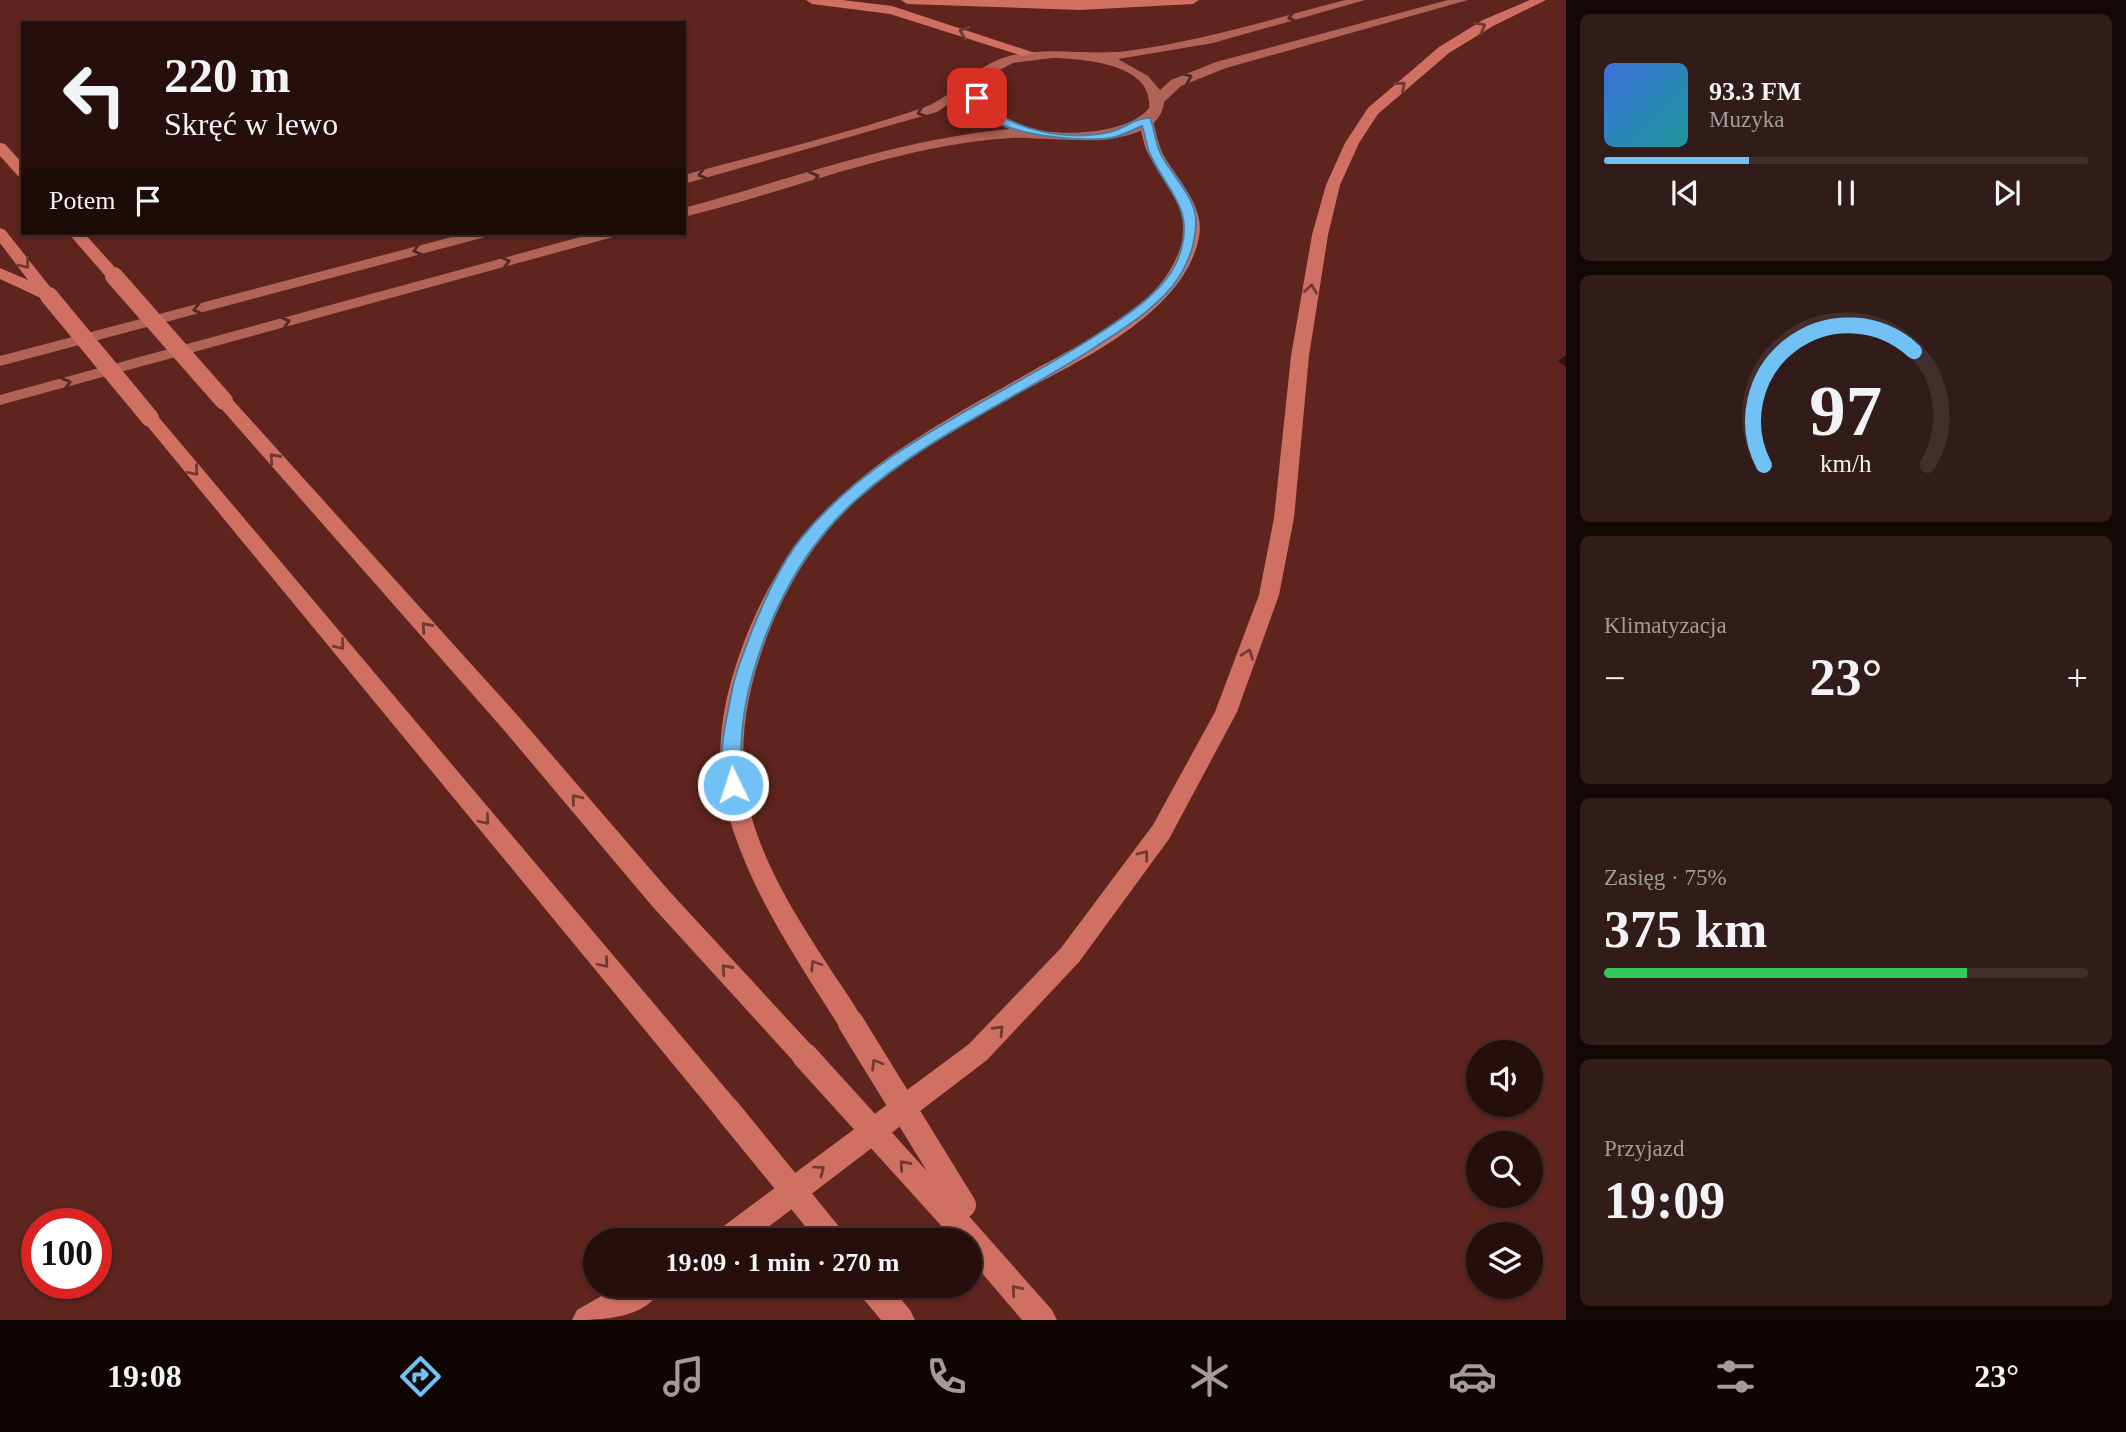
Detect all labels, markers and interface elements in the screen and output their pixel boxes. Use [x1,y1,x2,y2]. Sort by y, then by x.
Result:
one-way arrow [1287,9,1299,24]
one-way arrow [1474,22,1486,35]
one-way arrow [958,27,970,41]
text: 220 m [164,48,291,103]
icon: left [49,49,140,140]
pin [947,68,1007,128]
one-way arrow [1180,72,1192,86]
text: 93.3 FM [1709,77,1801,106]
icon: arrive [958,79,996,117]
one-way arrow [1392,82,1405,94]
one-way arrow [916,104,929,118]
text: Skręć w lewo [164,106,338,142]
text: Muzyka [1709,107,1784,132]
one-way arrow [697,166,709,181]
one-way arrow [808,171,820,186]
icon: previous [1666,174,1704,212]
icon: pause [1827,174,1865,212]
icon: next [1988,174,2026,212]
icon: arrive [129,182,167,220]
text: Potem [49,186,115,215]
one-way arrow [412,242,424,257]
one-way arrow [498,256,510,270]
one-way arrow [16,257,29,269]
one-way arrow [1303,283,1318,295]
one-way arrow [192,301,204,315]
one-way arrow [279,316,291,330]
text: 97 [1810,370,1882,451]
one-way arrow [60,376,72,391]
text: km/h [1820,450,1872,477]
one-way arrow [270,453,282,466]
one-way arrow [186,462,198,475]
text: Klimatyzacja [1604,613,1727,638]
one-way arrow [422,623,434,636]
one-way arrow [331,638,344,650]
one-way arrow [1239,648,1253,660]
text: 23° [1810,649,1882,706]
text: − [1604,657,1625,699]
text: + [2067,657,2088,699]
position arrow [696,748,770,822]
one-way arrow [572,794,584,807]
one-way arrow [477,812,489,825]
one-way arrow [1136,851,1149,863]
text: Zasięg · 75% [1604,865,1727,890]
text: 375 km [1604,901,1767,958]
one-way arrow [596,954,608,967]
one-way arrow [810,960,823,973]
one-way arrow [721,964,734,977]
one-way arrow [990,1025,1003,1038]
map controls [1466,1040,1543,1299]
button: sound [1466,1040,1543,1117]
one-way arrow [871,1058,884,1071]
button: search [1466,1131,1543,1208]
text: Przyjazd [1604,1136,1684,1161]
one-way arrow [900,1160,912,1173]
one-way arrow [813,1166,825,1179]
text: 19:09 [1604,1172,1725,1229]
speed limit sign: 100 [21,1208,112,1299]
button: layers [1466,1222,1543,1299]
text: 19:09 · 1 min · 270 m [666,1248,900,1277]
one-way arrow [1012,1285,1024,1298]
icon: directions [396,1352,445,1401]
icon: music [659,1352,708,1401]
icon: phone [922,1352,971,1401]
icon: climate [1185,1352,1234,1401]
icon: car [1448,1352,1497,1401]
icon: filters [1711,1352,1760,1401]
text: 19:08 [107,1358,182,1394]
text: 23° [1974,1358,2019,1394]

